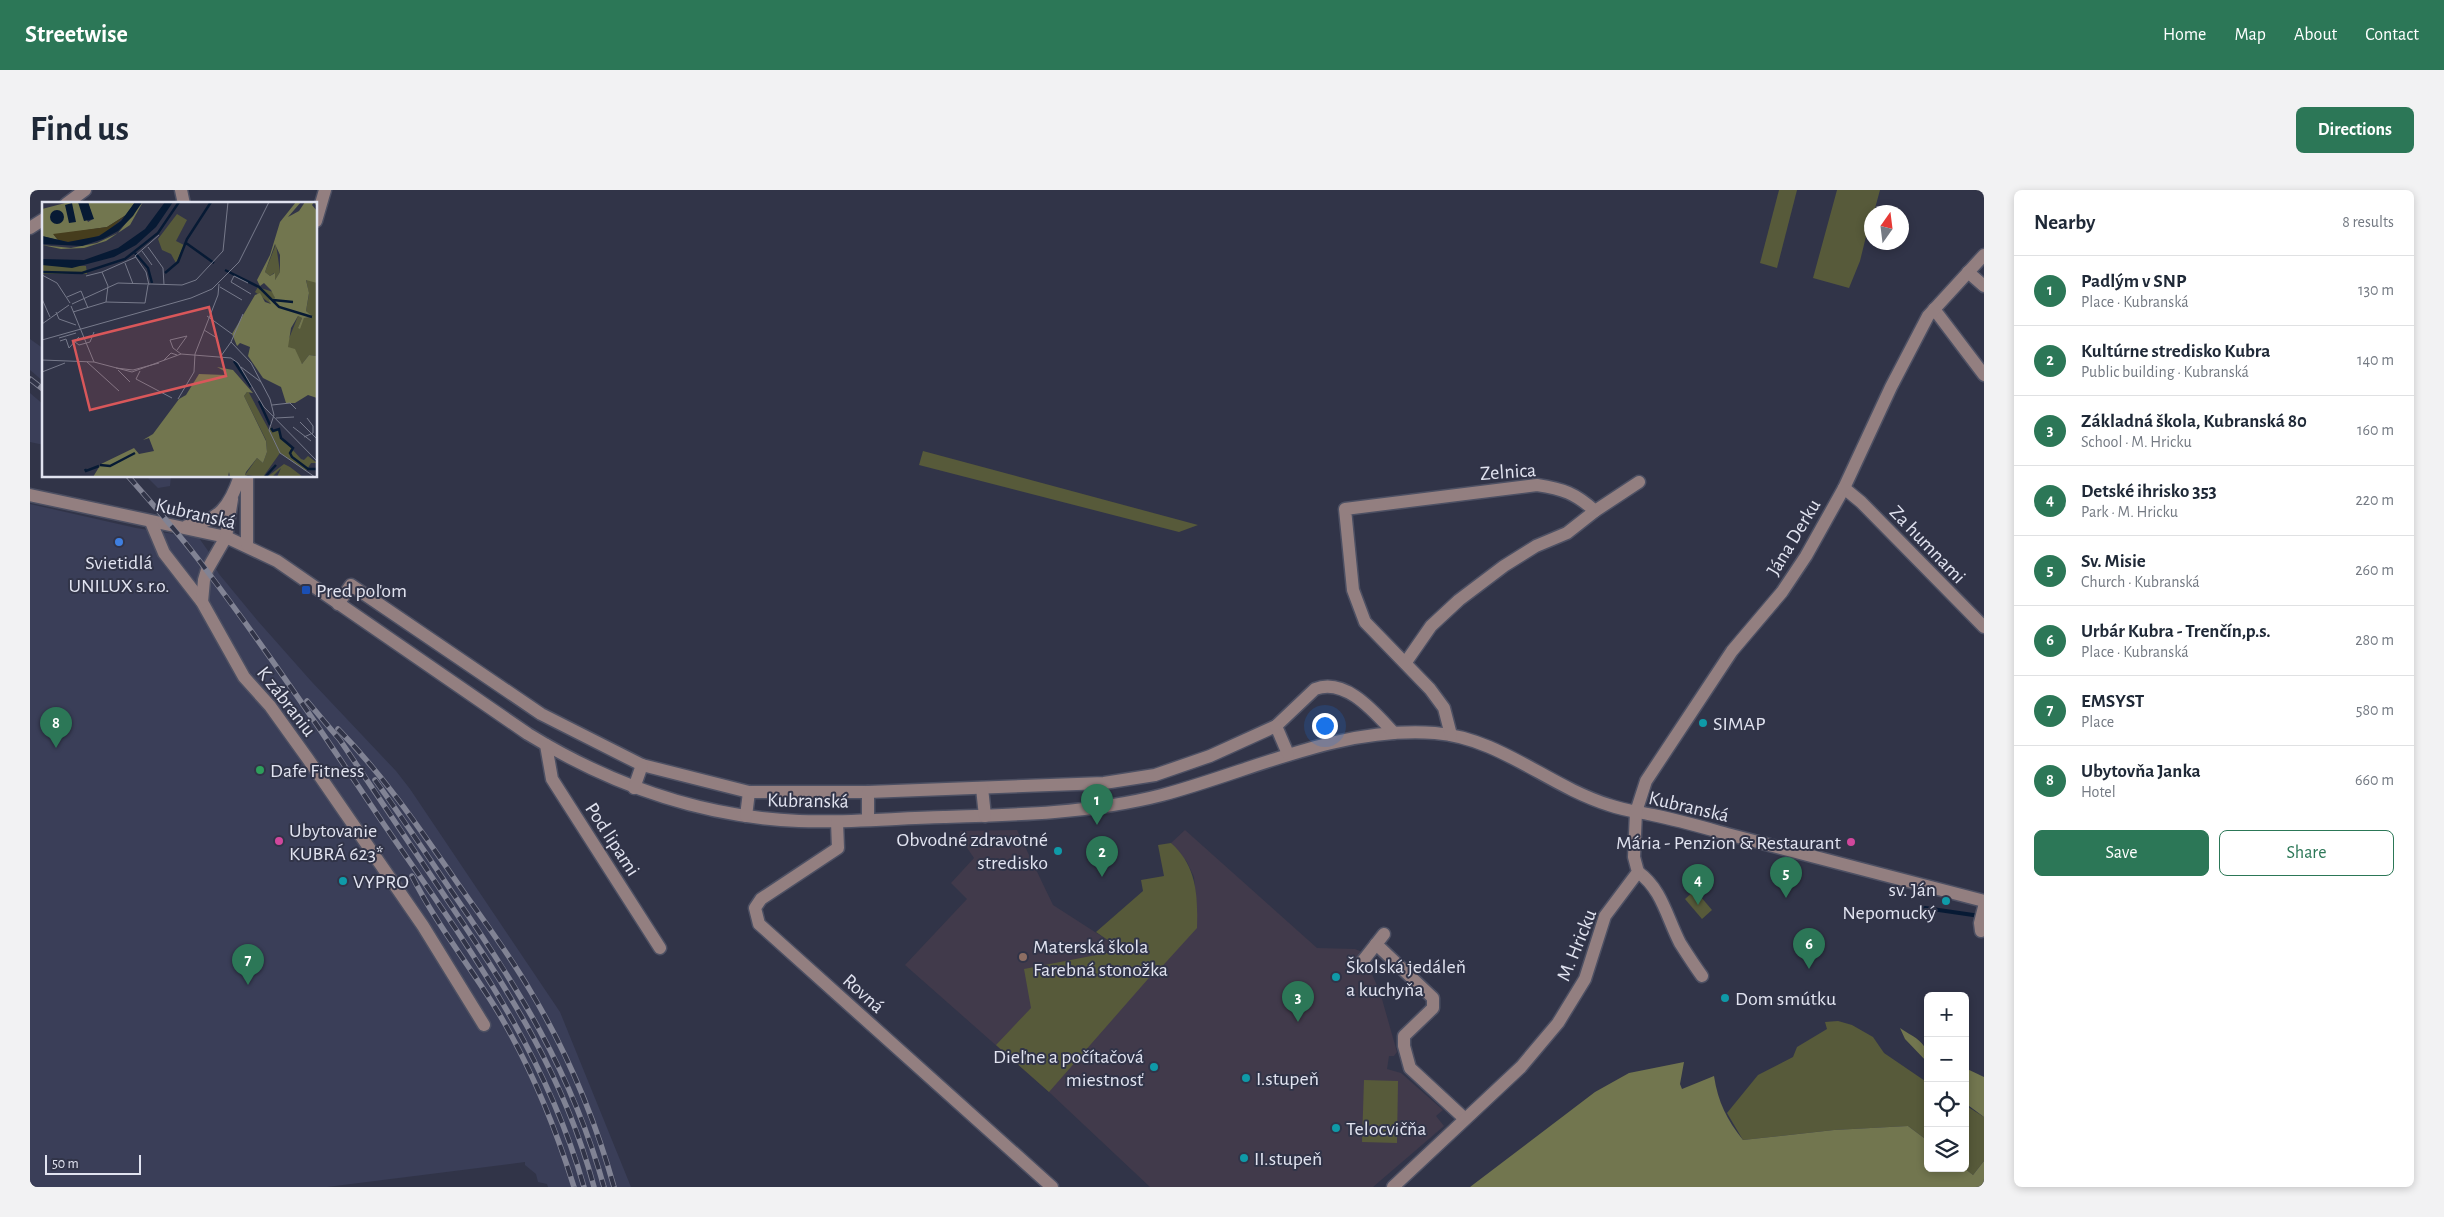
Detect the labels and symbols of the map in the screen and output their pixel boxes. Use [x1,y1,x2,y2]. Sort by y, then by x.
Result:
inset map [42,202,318,478]
north arrow [1864,205,1909,250]
street label: Zelnica [1479,460,1537,484]
street label: Kubranská [154,495,238,533]
street label: Jána Derku [1763,496,1824,579]
street label: Za humnami [1886,502,1969,587]
marker: Svietidlá UNILUX s.r.o. [113,536,125,548]
place label: Svietidlá UNILUX s.r.o. [68,553,170,596]
place label: Pred poľom [316,581,407,601]
marker: Pred poľom [300,584,312,596]
street label: K zábraniu [253,663,319,740]
pin: 8 [40,707,72,748]
your location [1312,713,1338,739]
place label: SIMAP [1713,714,1766,734]
marker: SIMAP [1697,717,1709,729]
place label: Dafe Fitness [270,761,364,781]
marker: Dafe Fitness [254,764,266,776]
pin: 1 [1081,784,1113,825]
street label: Kubranská [1647,788,1731,826]
street label: Kubranská [767,790,849,812]
street label: Pod lipami [581,799,643,880]
place label: Ubytovanie KUBRÁ 623* [289,821,383,864]
place label: Obvodné zdravotné stredisko [897,830,1048,873]
place label: Mária - Penzion & Restaurant [1616,833,1842,853]
marker: Ubytovanie KUBRÁ 623* [273,835,285,847]
pin: 2 [1086,836,1118,877]
marker: Mária - Penzion & Restaurant [1845,836,1857,848]
marker: Obvodné zdravotné stredisko [1052,845,1064,857]
pin: 5 [1770,857,1802,898]
pin: 4 [1682,864,1714,905]
place label: VYPRO [353,872,409,892]
marker: VYPRO [337,875,349,887]
place label: sv. Ján Nepomucký [1842,880,1936,923]
marker: sv. Ján Nepomucký [1940,895,1952,907]
street label: M. Hricku [1554,907,1600,984]
pin: 6 [1793,928,1825,969]
place label: Materská škola Farebná stonožka [1033,937,1168,980]
pin: 7 [232,944,264,985]
marker: Materská škola Farebná stonožka [1017,951,1029,963]
place label: Školská jedáleň a kuchyňa [1346,956,1466,1000]
street label: Rovná [839,970,888,1017]
marker: Školská jedáleň a kuchyňa [1330,971,1342,983]
pin: 3 [1282,981,1314,1022]
place label: Dom smútku [1735,989,1836,1009]
marker: Dom smútku [1719,992,1731,1004]
place label: Dieľne a počítačová miestnosť [993,1047,1144,1090]
marker: Dieľne a počítačová miestnosť [1148,1061,1160,1073]
place label: I.stupeň [1256,1069,1319,1089]
marker: I.stupeň [1240,1072,1252,1084]
place label: Telocvičňa [1346,1119,1427,1139]
marker: Telocvičňa [1330,1122,1342,1134]
place label: II.stupeň [1254,1149,1322,1169]
scale bar [45,1152,141,1175]
marker: II.stupeň [1238,1152,1250,1164]

